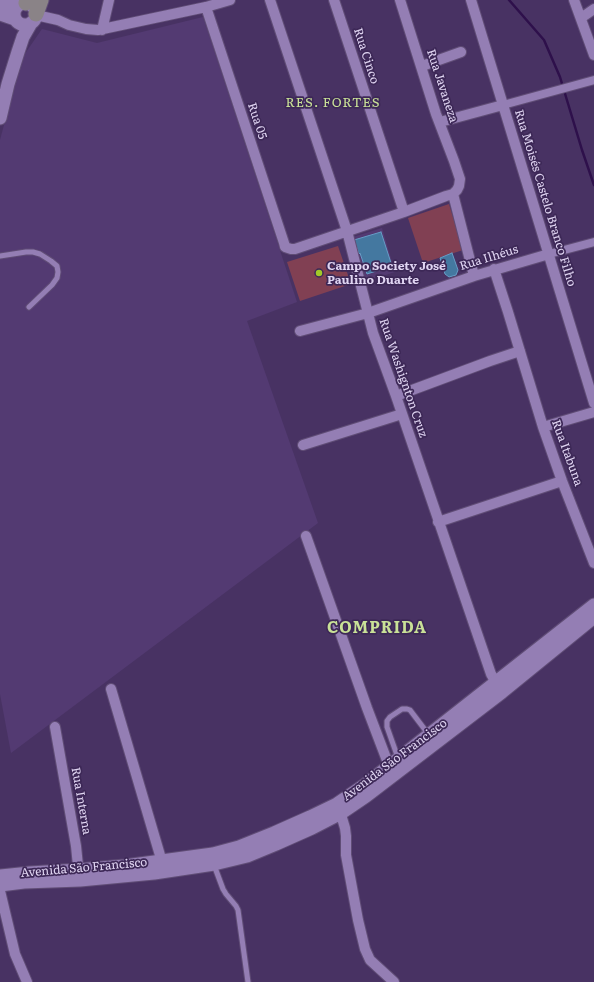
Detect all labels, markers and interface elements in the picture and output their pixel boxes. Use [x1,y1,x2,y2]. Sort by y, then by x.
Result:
street label: Rua Cinco [350,26,382,86]
street label: Rua Javaneza [423,47,461,125]
district label: RES. FORTES [285,95,381,111]
street label: Rua 05 [244,101,270,141]
street label: Rua Moisés Castelo Branco Filho [511,108,579,288]
street label: Rua Ilhéus [458,242,520,274]
place label: Campo Society José Paulino Duarte [327,259,446,287]
marker: Campo Society José Paulino Duarte [314,268,324,278]
street label: Rua Washignton Cruz [376,317,430,439]
street label: Rua Itabuna [548,418,586,488]
district label: COMPRIDA [327,618,427,638]
street label: Avenida São Francisco [340,716,450,804]
street label: Rua Interna [68,766,94,836]
street label: Avenida São Francisco [20,855,148,881]

